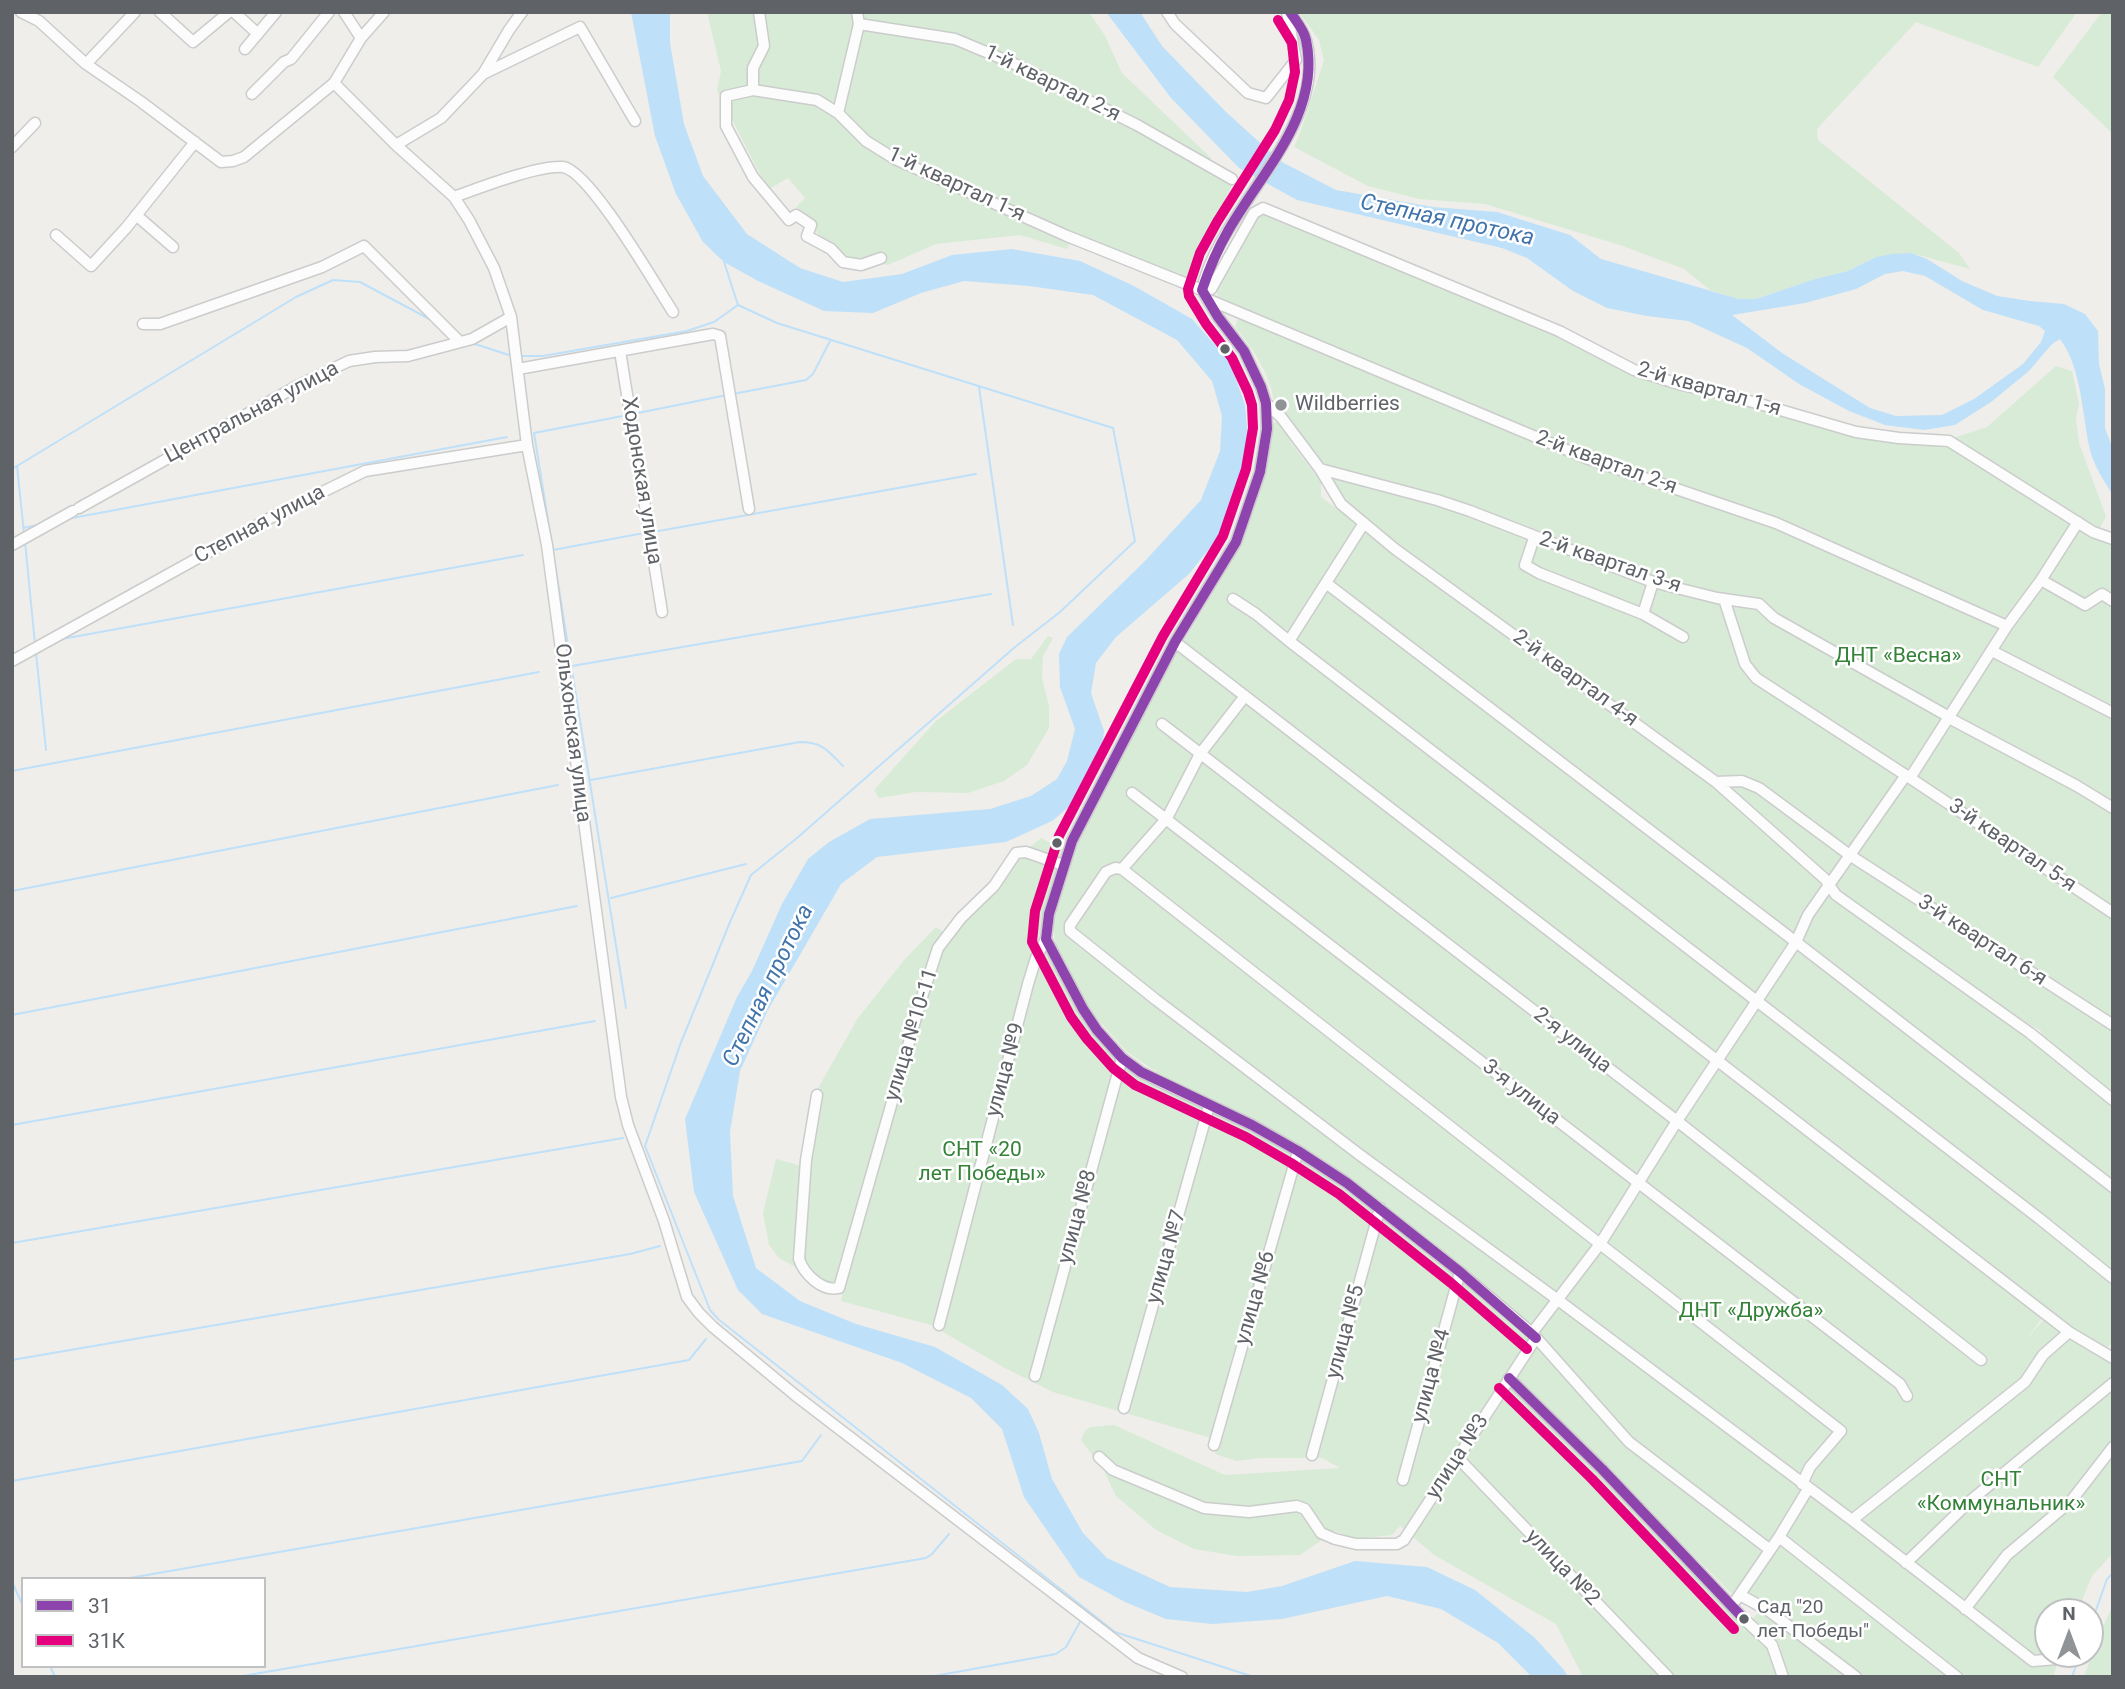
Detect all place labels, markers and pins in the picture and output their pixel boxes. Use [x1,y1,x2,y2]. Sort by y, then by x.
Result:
unlabelled marker [1218,342,1232,356]
place label: Wildberries [1295,392,1400,418]
marker: Wildberries [1273,397,1289,413]
unlabelled marker [1050,836,1064,850]
place label: Сад "20 лет Победы" [1757,1597,1869,1641]
marker: Сад "20 лет Победы" [1737,1612,1751,1626]

